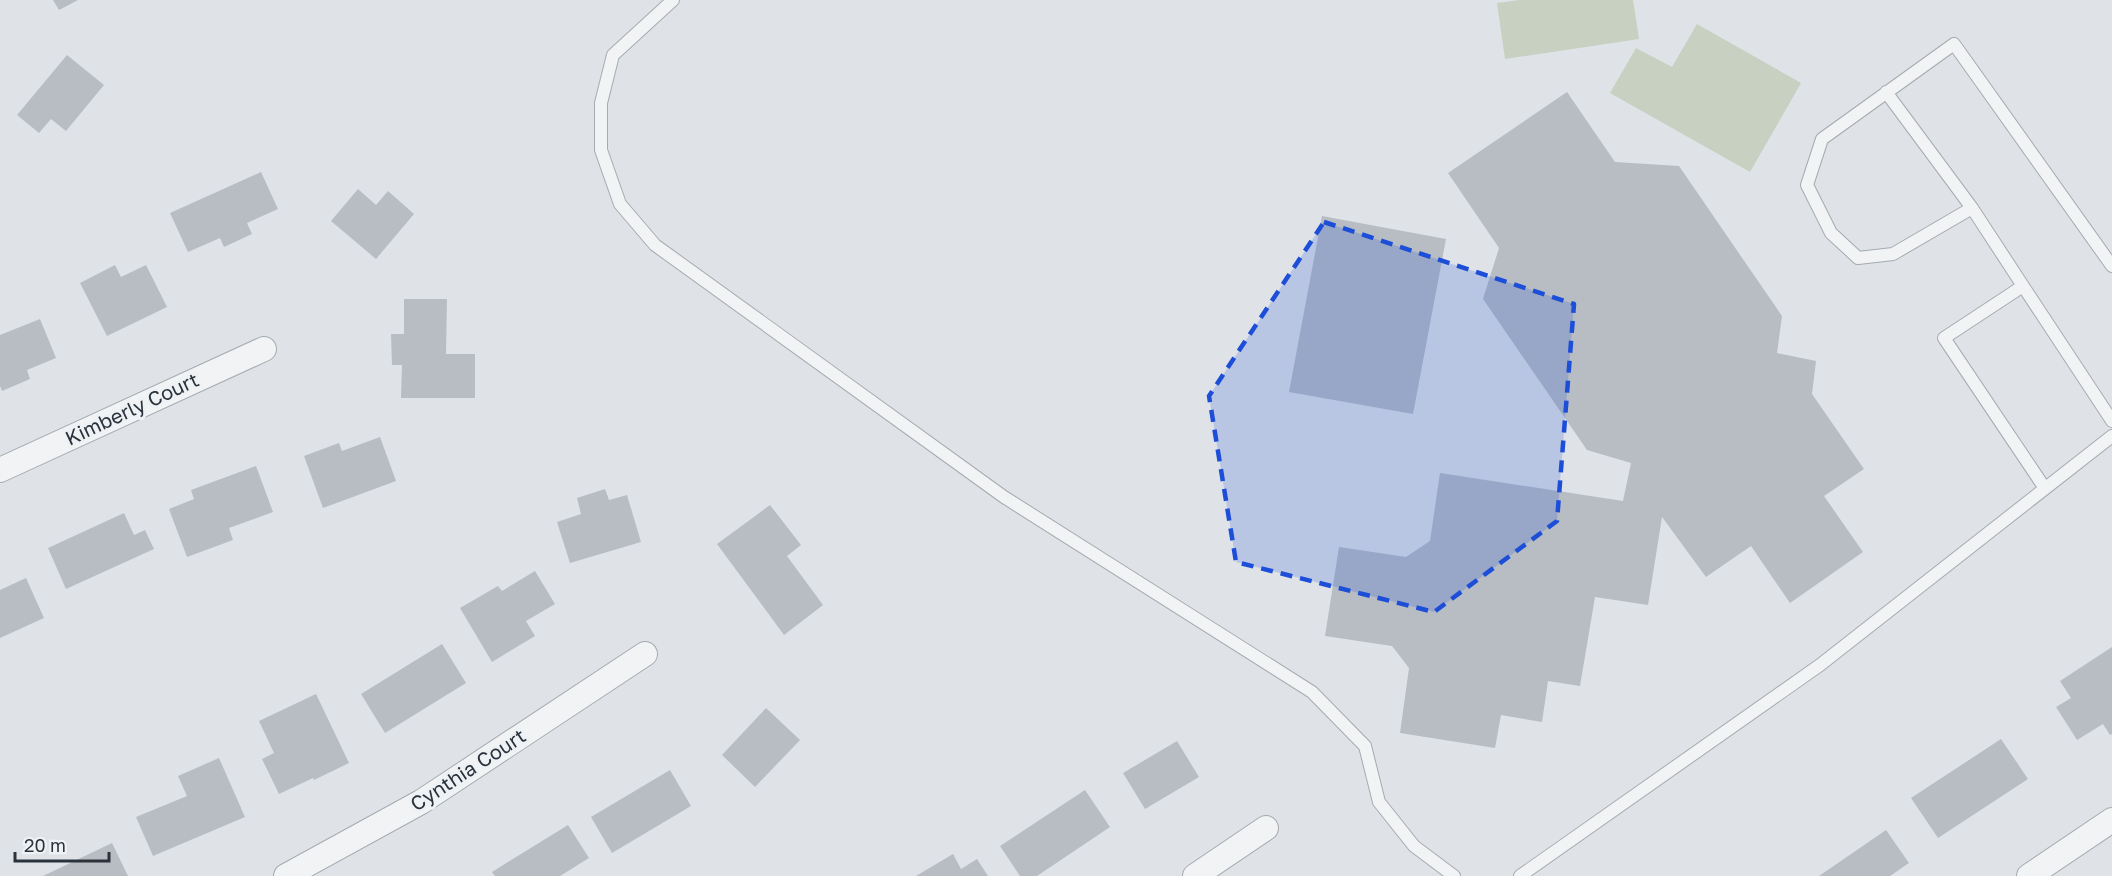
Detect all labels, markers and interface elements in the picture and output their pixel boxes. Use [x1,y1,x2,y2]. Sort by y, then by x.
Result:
street label: Kimberly Court [61,367,202,450]
street label: Cynthia Court [405,723,530,815]
scale bar [15,825,110,863]
text: 20 m [24,834,66,856]

